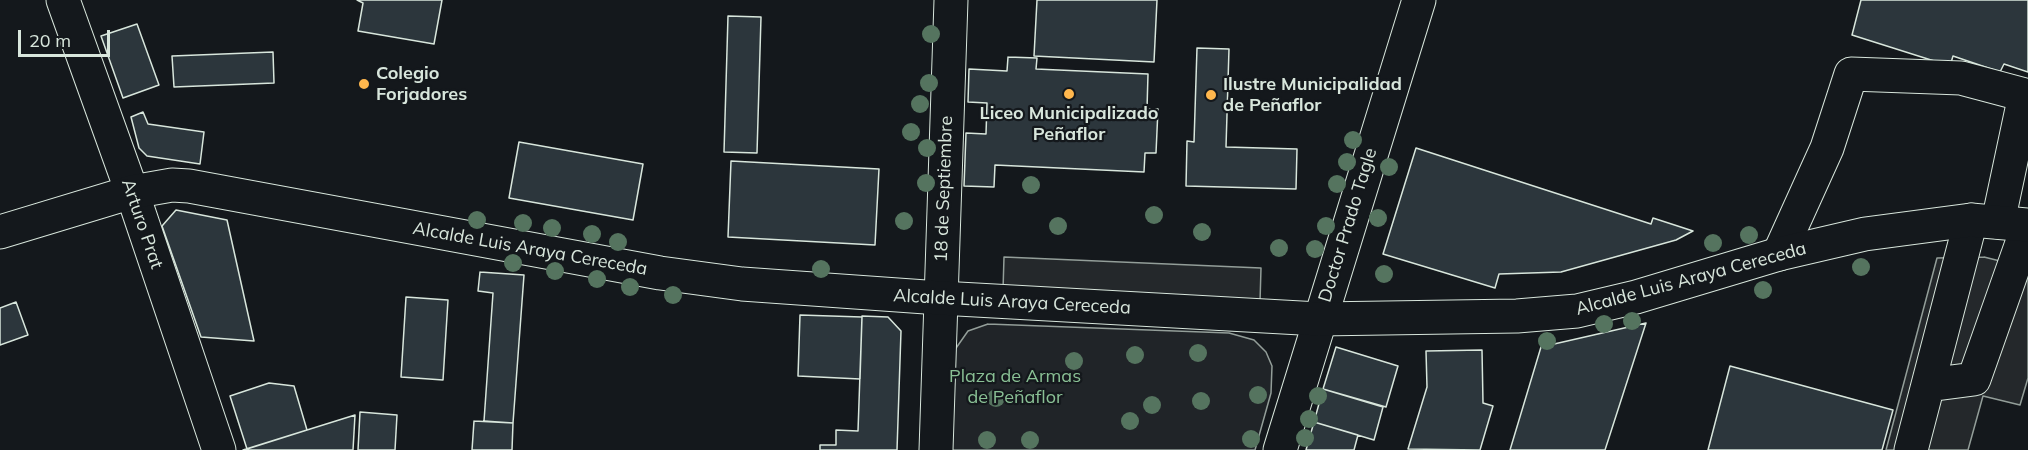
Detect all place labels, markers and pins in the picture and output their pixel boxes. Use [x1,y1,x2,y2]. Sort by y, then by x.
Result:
place label: Colegio Forjadores [376,63,467,106]
place label: Ilustre Municipalidad de Peñaflor [1223,74,1402,116]
marker: Colegio Forjadores [357,77,371,91]
marker: Liceo Municipalizado Peñaflor [1062,87,1076,101]
marker: Ilustre Municipalidad de Peñaflor [1204,88,1218,102]
place label: Liceo Municipalizado Peñaflor [980,103,1158,146]

